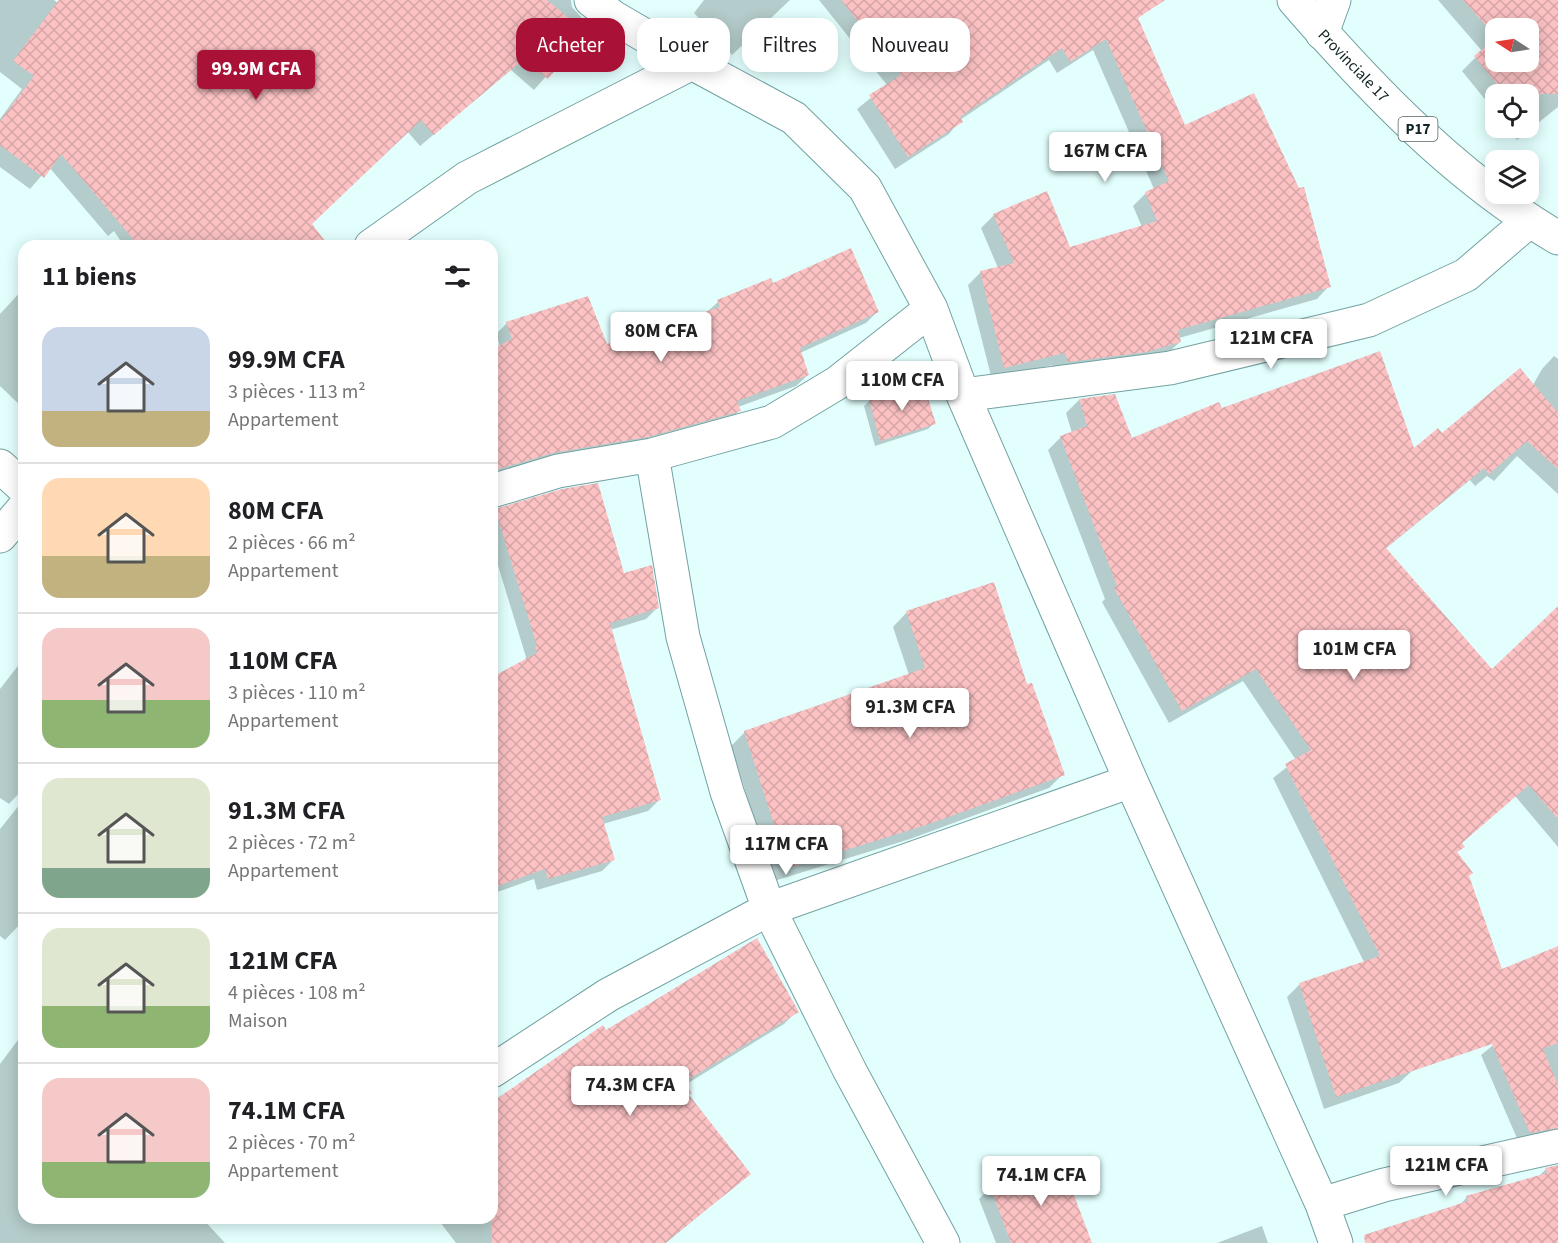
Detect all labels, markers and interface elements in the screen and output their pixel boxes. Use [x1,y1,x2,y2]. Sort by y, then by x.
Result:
chip: Acheter [516,18,625,72]
chip: Louer [637,18,730,72]
chip: Filtres [742,18,838,72]
chip: Nouveau [850,18,970,72]
north arrow [1485,18,1539,72]
map controls [1485,18,1539,204]
street label: Provinciale 17 [1313,24,1394,107]
pin: 99.9M CFA [187,50,325,101]
text: 99.9M CFA [211,55,301,83]
button: locate [1485,84,1539,138]
road number: P17 [1398,117,1438,141]
pin: 167M CFA [1043,132,1167,183]
text: 167M CFA [1063,137,1147,165]
button: layers [1485,150,1539,204]
text: 11 biens [42,258,137,295]
icon: filters [441,260,474,293]
pin: 80M CFA [606,312,716,363]
text: 80M CFA [624,317,698,345]
pin: 121M CFA [1209,319,1333,370]
text: 121M CFA [1229,324,1313,352]
text: 99.9M CFA [228,341,345,378]
icon: home [90,351,162,423]
pin: 110M CFA [840,361,964,412]
text: 110M CFA [860,366,944,394]
text: 3 pièces · 113 m² [228,378,366,406]
text: Appartement [228,406,338,434]
text: 80M CFA [228,492,323,529]
icon: home [90,502,162,574]
text: 2 pièces · 66 m² [228,529,356,557]
text: Appartement [228,557,338,585]
pin: 101M CFA [1292,630,1416,681]
text: 101M CFA [1312,635,1396,663]
text: 110M CFA [228,642,337,679]
icon: home [90,652,162,724]
text: 3 pièces · 110 m² [228,679,366,707]
pin: 91.3M CFA [841,688,979,739]
text: 91.3M CFA [865,693,955,721]
text: Appartement [228,707,338,735]
text: 91.3M CFA [228,792,345,829]
icon: home [90,802,162,874]
pin: 117M CFA [724,825,848,876]
text: 2 pièces · 72 m² [228,829,356,857]
text: 117M CFA [744,830,828,858]
text: Appartement [228,857,338,885]
text: 121M CFA [228,942,337,979]
icon: home [90,952,162,1024]
text: 4 pièces · 108 m² [228,979,366,1007]
text: Maison [228,1007,288,1035]
pin: 74.3M CFA [561,1066,699,1117]
text: 74.3M CFA [585,1071,675,1099]
text: 74.1M CFA [228,1092,345,1129]
icon: home [90,1102,162,1174]
text: 2 pièces · 70 m² [228,1129,356,1157]
pin: 121M CFA [1384,1146,1508,1197]
text: 121M CFA [1404,1151,1488,1179]
pin: 74.1M CFA [972,1156,1110,1207]
text: Appartement [228,1157,338,1185]
text: 74.1M CFA [996,1161,1086,1189]

